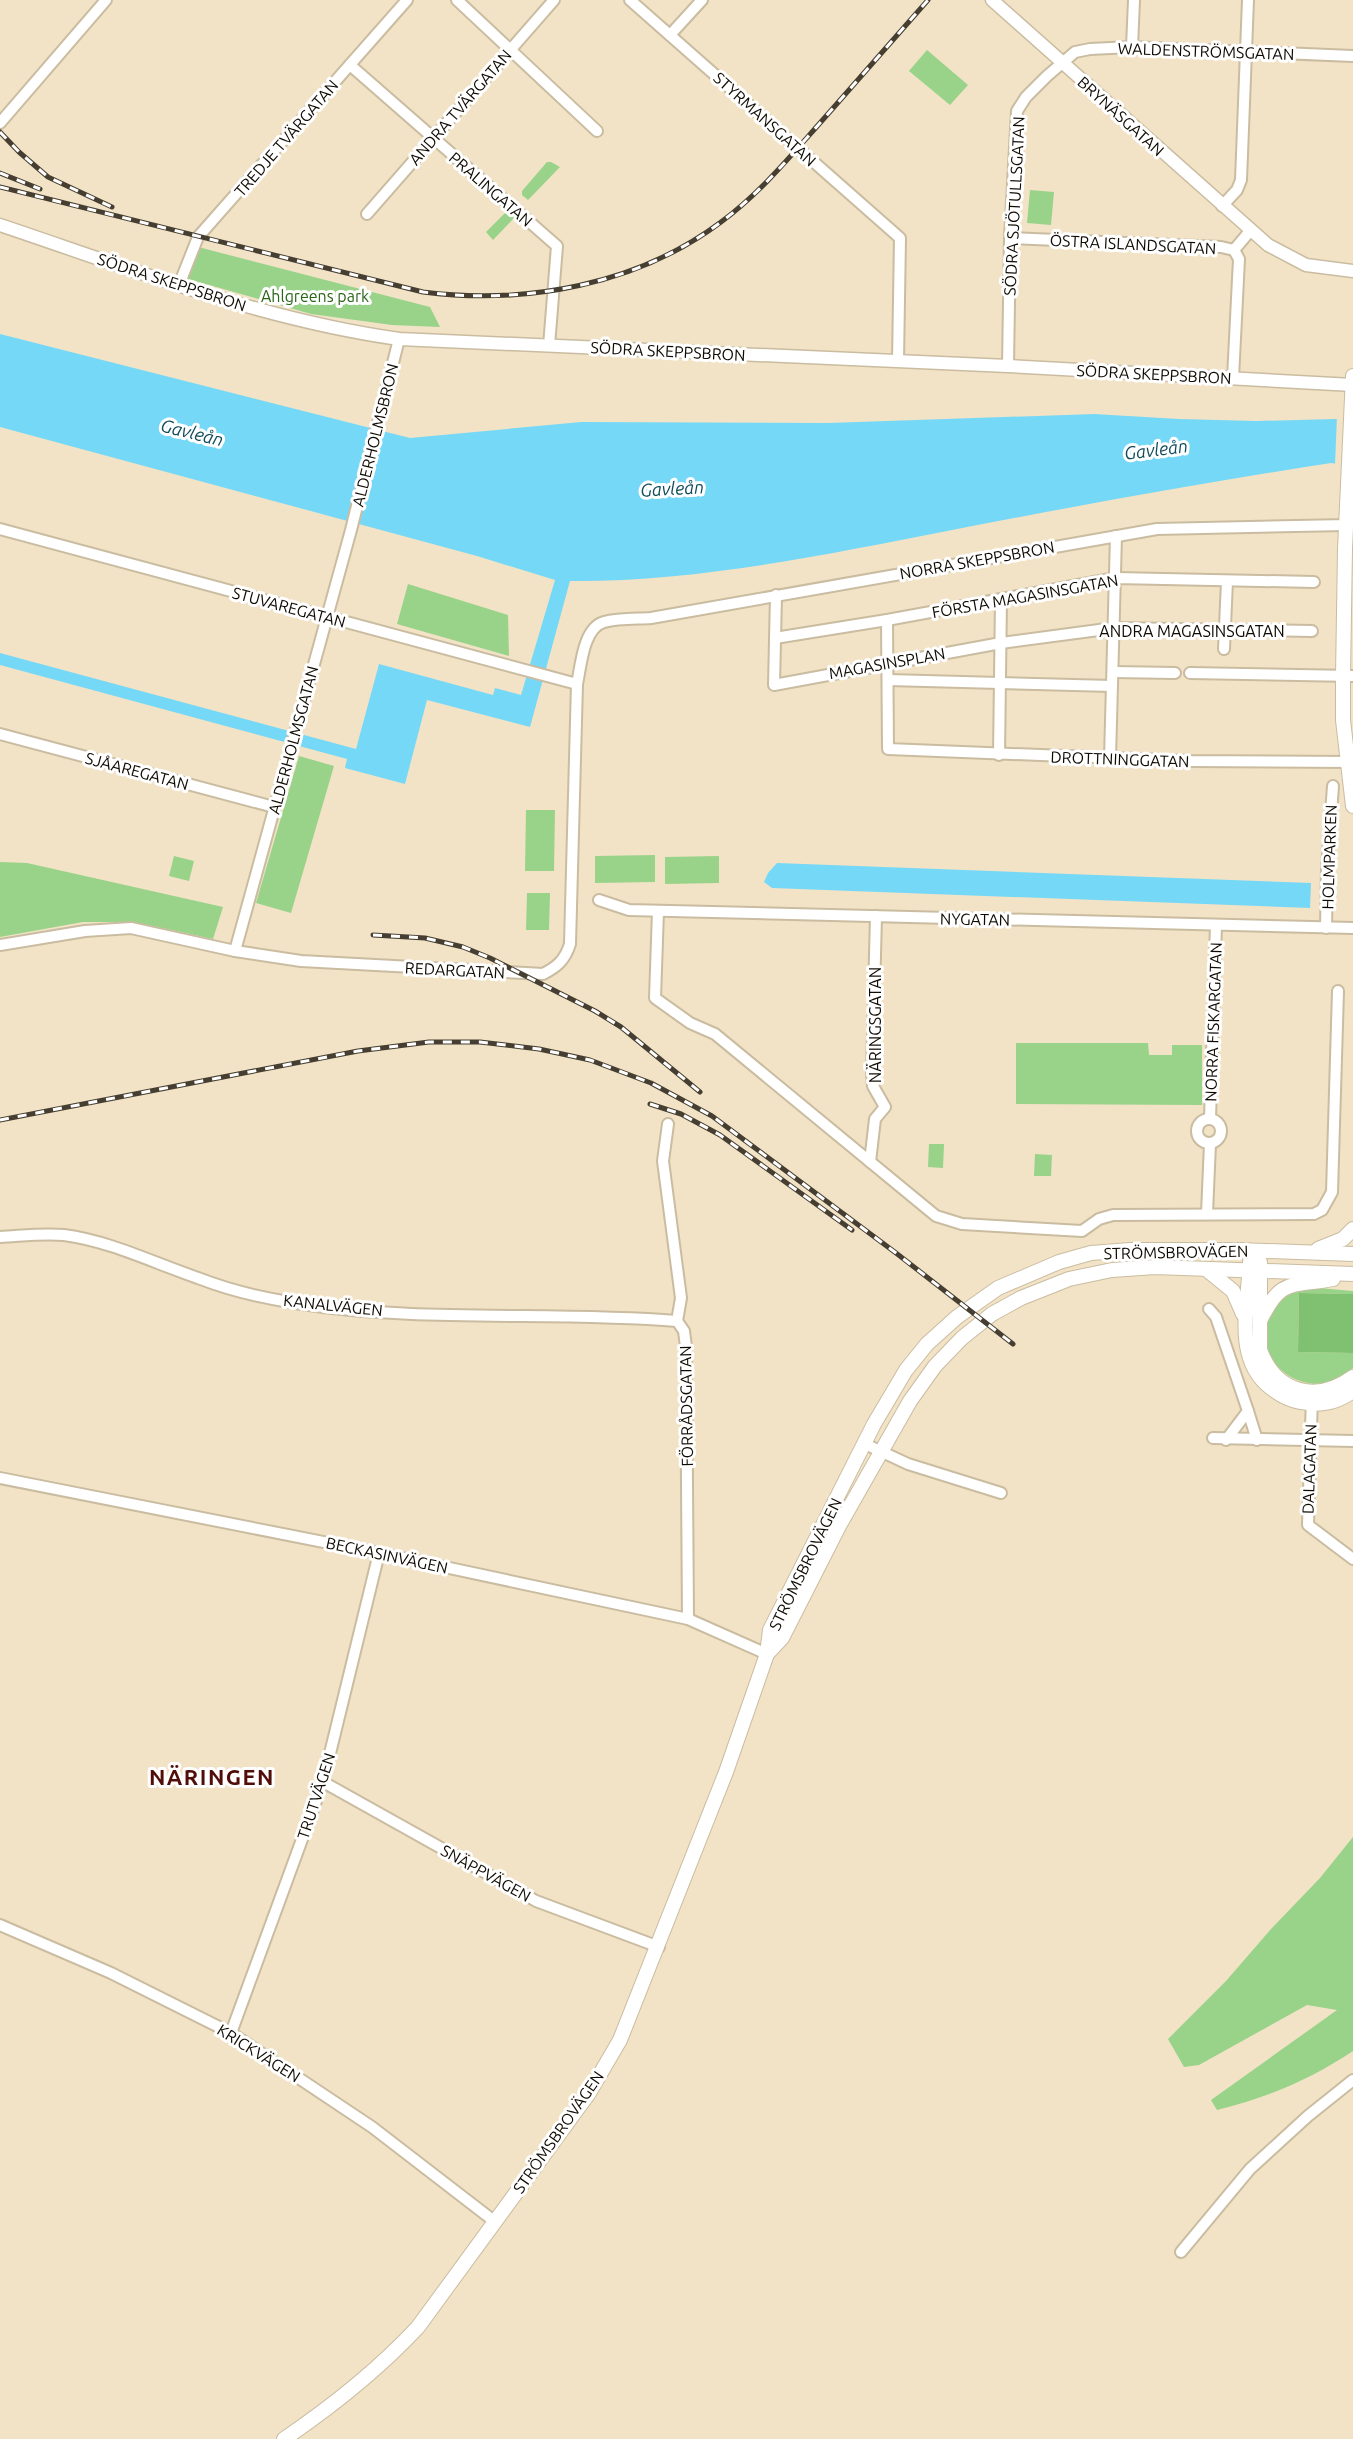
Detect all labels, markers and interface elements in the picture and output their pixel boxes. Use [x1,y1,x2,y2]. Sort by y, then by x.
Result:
street label: WALDENSTRÖMSGATAN [1117,39,1295,63]
street label: ANDRA TVÄRGATAN [405,46,515,168]
street label: STYRMANSGATAN [710,68,820,170]
street label: BRYNÄSGATAN [1074,73,1168,159]
street label: TREDJE TVÄRGATAN [231,76,341,200]
street label: SÖDRA SJÖTULLSGATAN [1000,116,1028,296]
street label: PRALINGATAN [446,148,536,230]
street label: ÖSTRA ISLANDSGATAN [1049,231,1217,257]
street label: SÖDRA SKEPPSBRON [95,249,249,315]
park label: Ahlgreens park [261,287,369,305]
street label: SÖDRA SKEPPSBRON [590,338,746,364]
street label: SÖDRA SKEPPSBRON [1076,361,1232,387]
street label: ALDERHOLMSBRON [349,362,401,508]
water label: Gavleån [159,415,226,449]
water label: Gavleån [1123,435,1189,463]
water label: Gavleån [640,476,704,500]
street label: NORRA SKEPPSBRON [898,538,1056,582]
street label: FÖRSTA MAGASINSGATAN [930,571,1120,621]
street label: STUVAREGATAN [230,583,348,631]
street label: ANDRA MAGASINSGATAN [1099,622,1285,640]
street label: MAGASINSPLAN [827,644,947,682]
street label: ALDERHOLMSGATAN [265,664,321,816]
street label: DROTTNINGGATAN [1050,748,1190,770]
street label: SJÅAREGATAN [83,749,191,793]
street label: HOLMPARKEN [1318,804,1340,910]
street label: NYGATAN [940,909,1010,929]
street label: NORRA FISKARGATAN [1201,942,1225,1102]
street label: REDARGATAN [404,958,506,982]
street label: NÄRINGSGATAN [866,967,884,1083]
street label: STRÖMSBROVÄGEN [1103,1242,1249,1262]
street label: KANALVÄGEN [282,1291,384,1319]
street label: FÖRRÅDSGATAN [676,1345,696,1467]
street label: DALAGATAN [1298,1424,1320,1514]
street label: STRÖMSBROVÄGEN [765,1495,845,1633]
street label: BECKASINVÄGEN [324,1533,450,1577]
street label: TRUTVÄGEN [294,1751,338,1841]
district label: NÄRINGEN [149,1764,275,1789]
street label: SNÄPPVÄGEN [438,1841,534,1905]
street label: KRICKVÄGEN [214,2020,304,2086]
street label: STRÖMSBROVÄGEN [509,2068,607,2196]

